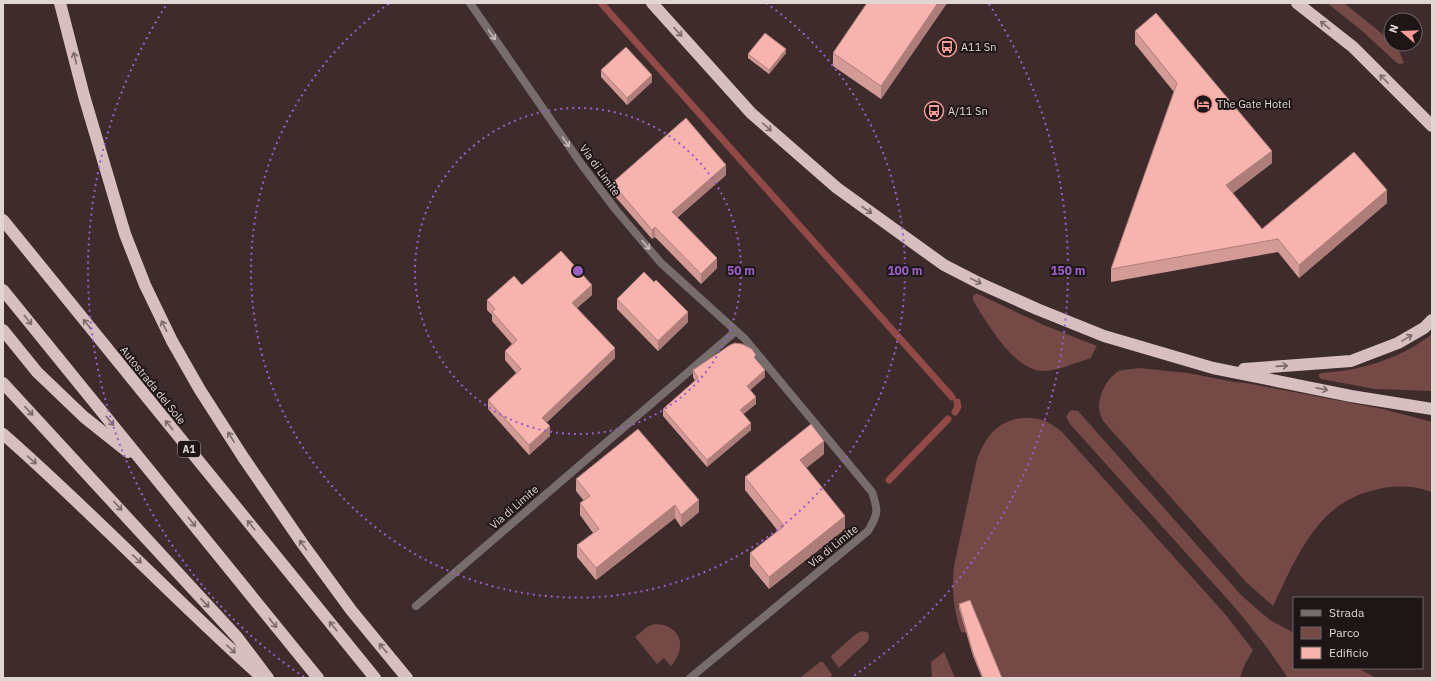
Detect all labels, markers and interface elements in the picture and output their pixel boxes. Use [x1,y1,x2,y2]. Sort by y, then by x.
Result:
north arrow [1383,12,1423,52]
one-way arrow [1320,21,1331,29]
text: N [1386,23,1401,35]
one-way arrow [674,27,683,37]
one-way arrow [488,29,496,40]
bus stop icon: A11 Sn [936,36,958,58]
place label: A11 Sn [961,40,997,54]
one-way arrow [70,52,78,65]
one-way arrow [1379,74,1389,84]
hotel icon: The Gate Hotel [1192,93,1214,115]
place label: The Gate Hotel [1217,97,1291,111]
bus stop icon: A/11 Sn [923,100,945,122]
place label: A/11 Sn [948,104,988,118]
one-way arrow [762,122,773,131]
one-way arrow [562,136,570,147]
street label: Via di Limite [577,142,623,198]
one-way arrow [861,206,872,214]
one-way arrow [641,239,650,250]
text: 50 m [727,263,755,278]
text: 100 m [887,263,923,278]
text: 150 m [1050,263,1086,278]
centre of rings [571,264,585,278]
one-way arrow [969,278,981,285]
one-way arrow [23,315,32,325]
one-way arrow [82,318,91,329]
one-way arrow [160,320,167,332]
one-way arrow [1401,334,1413,342]
street label: Autostrada del Sole [117,343,189,427]
one-way arrow [1275,363,1288,370]
one-way arrow [1315,386,1328,394]
one-way arrow [25,406,34,416]
one-way arrow [105,415,114,426]
one-way arrow [164,419,173,430]
one-way arrow [226,431,234,443]
road number: A1 [178,441,200,457]
one-way arrow [27,455,37,465]
street label: Via di Limite [487,482,541,532]
one-way arrow [113,501,122,511]
one-way arrow [187,516,196,527]
one-way arrow [246,520,255,531]
street label: Via di Limite [805,522,861,570]
one-way arrow [299,540,308,551]
one-way arrow [132,554,142,564]
legend [1293,597,1423,669]
one-way arrow [200,598,210,608]
text: Strada [1329,605,1365,620]
one-way arrow [269,617,278,628]
one-way arrow [329,621,337,632]
text: Parco [1329,625,1360,640]
one-way arrow [378,643,387,653]
one-way arrow [225,644,235,653]
text: Edificio [1329,645,1369,660]

